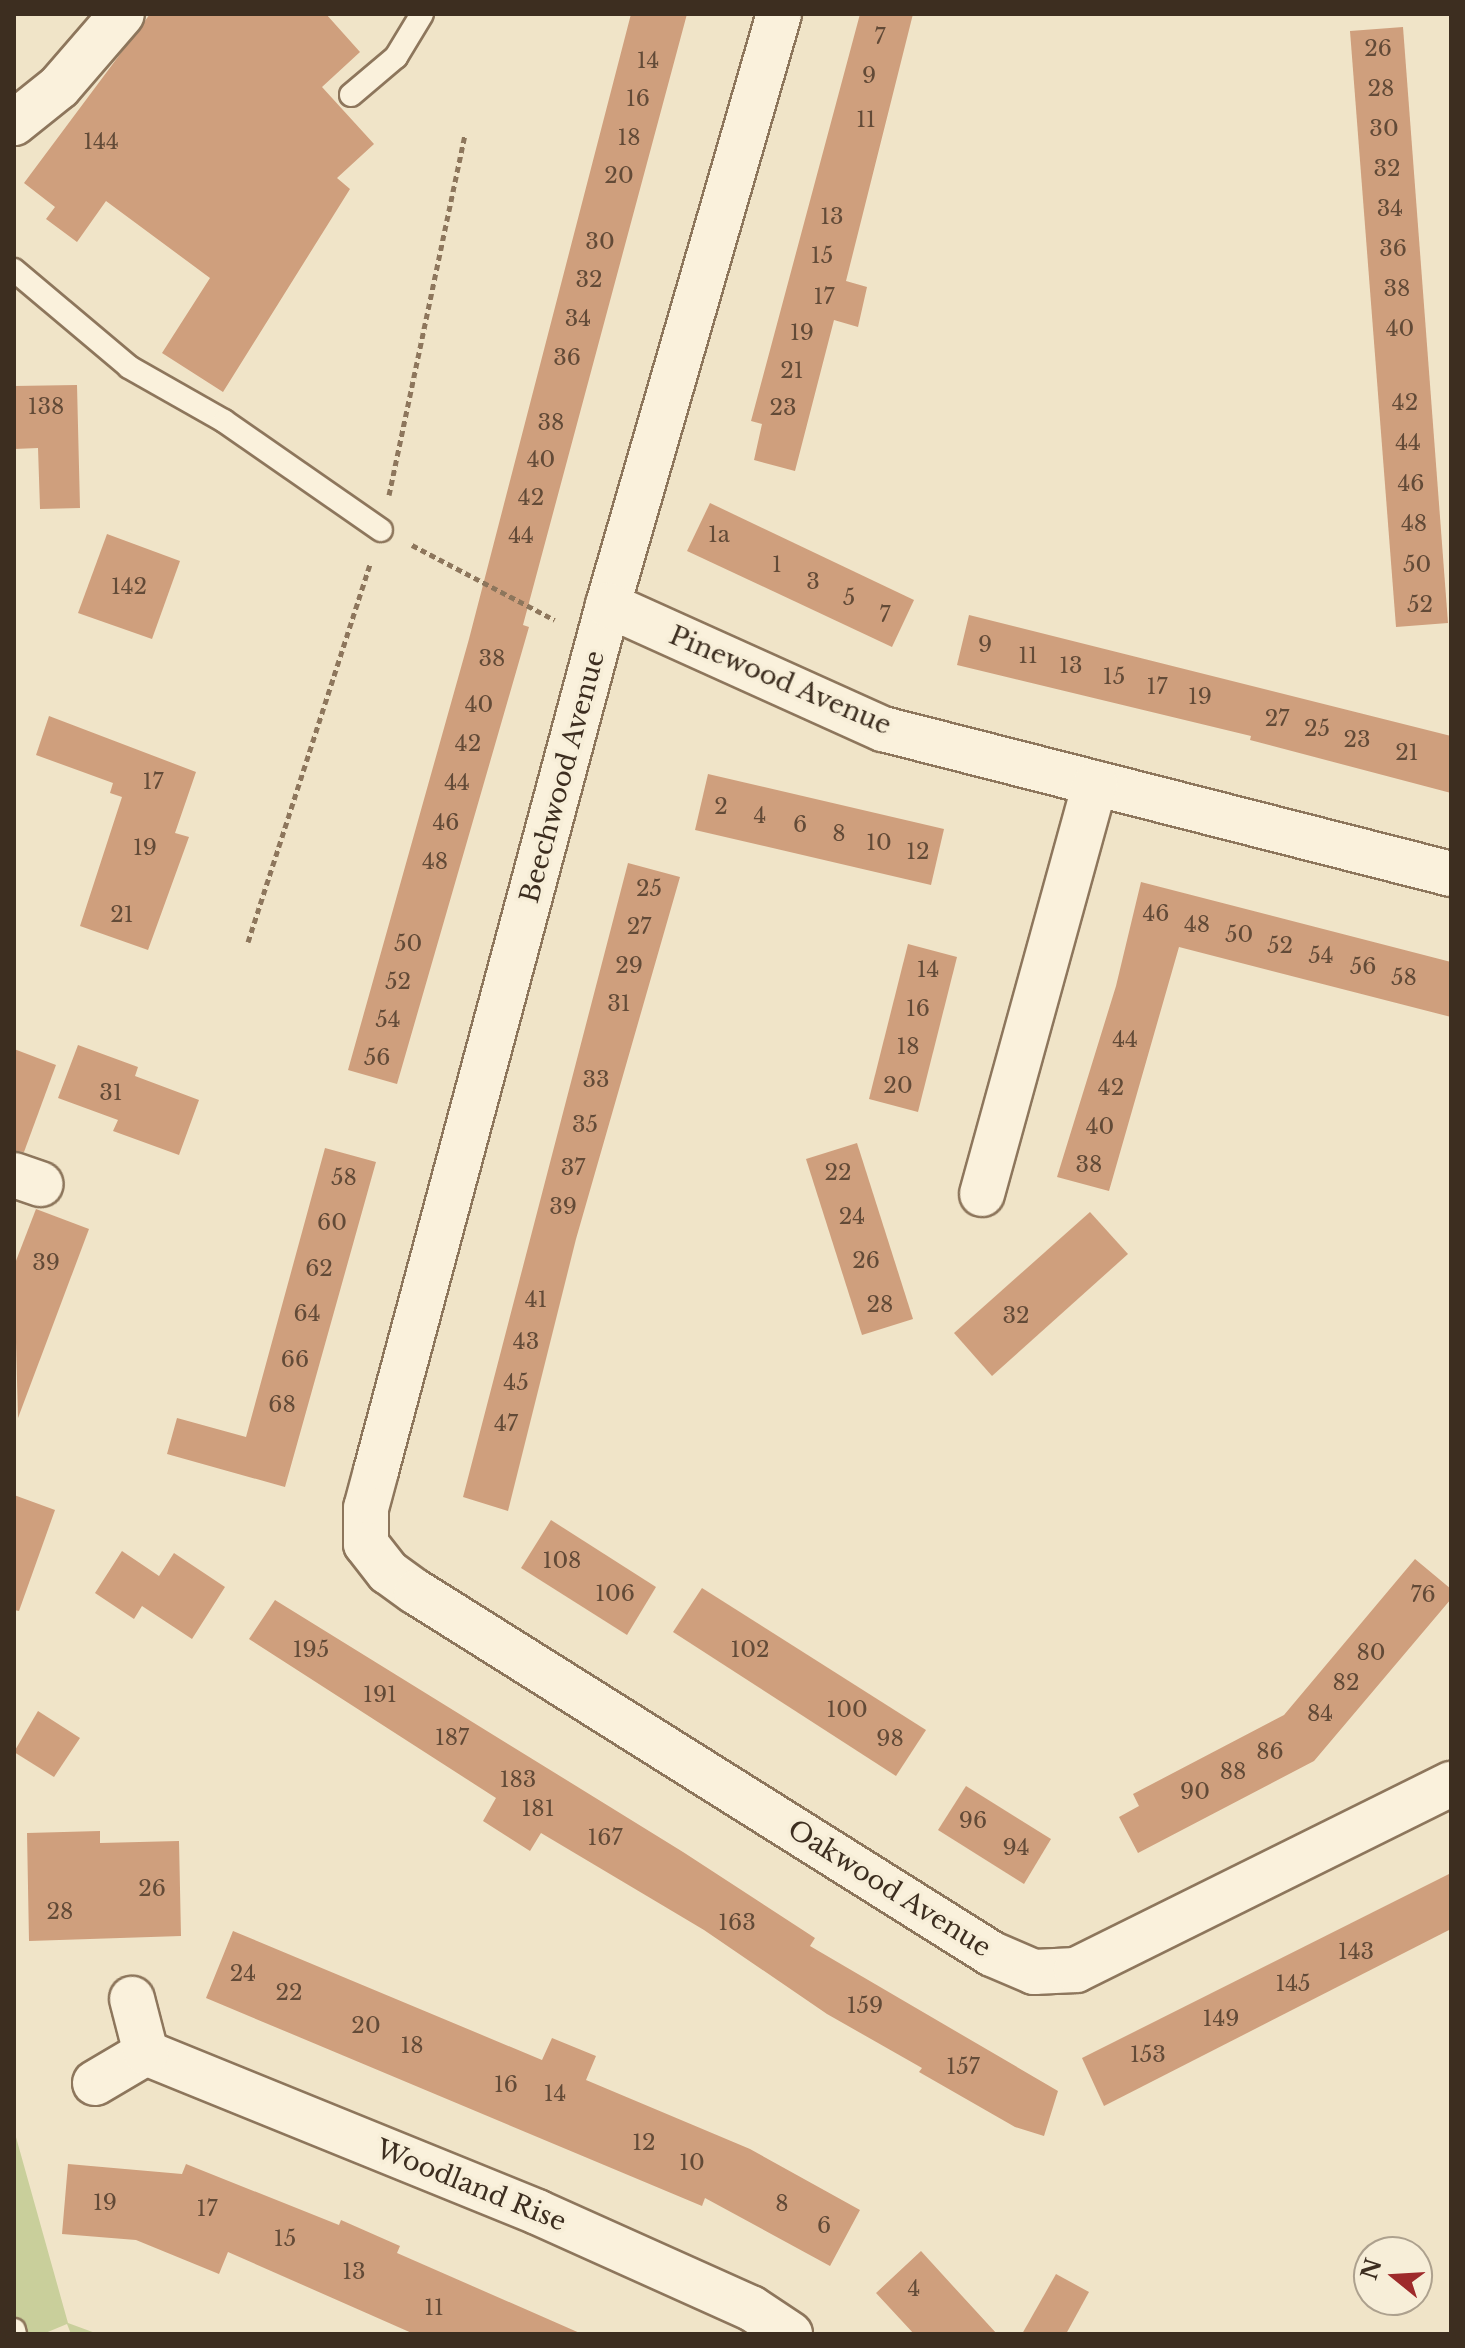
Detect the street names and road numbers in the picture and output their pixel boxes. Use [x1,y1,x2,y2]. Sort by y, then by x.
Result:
street label: Pinewood Avenue [664,620,896,742]
street label: Beechwood Avenue [514,647,612,907]
street label: Oakwood Avenue [781,1814,997,1964]
street label: Woodland Rise [372,2134,570,2238]

